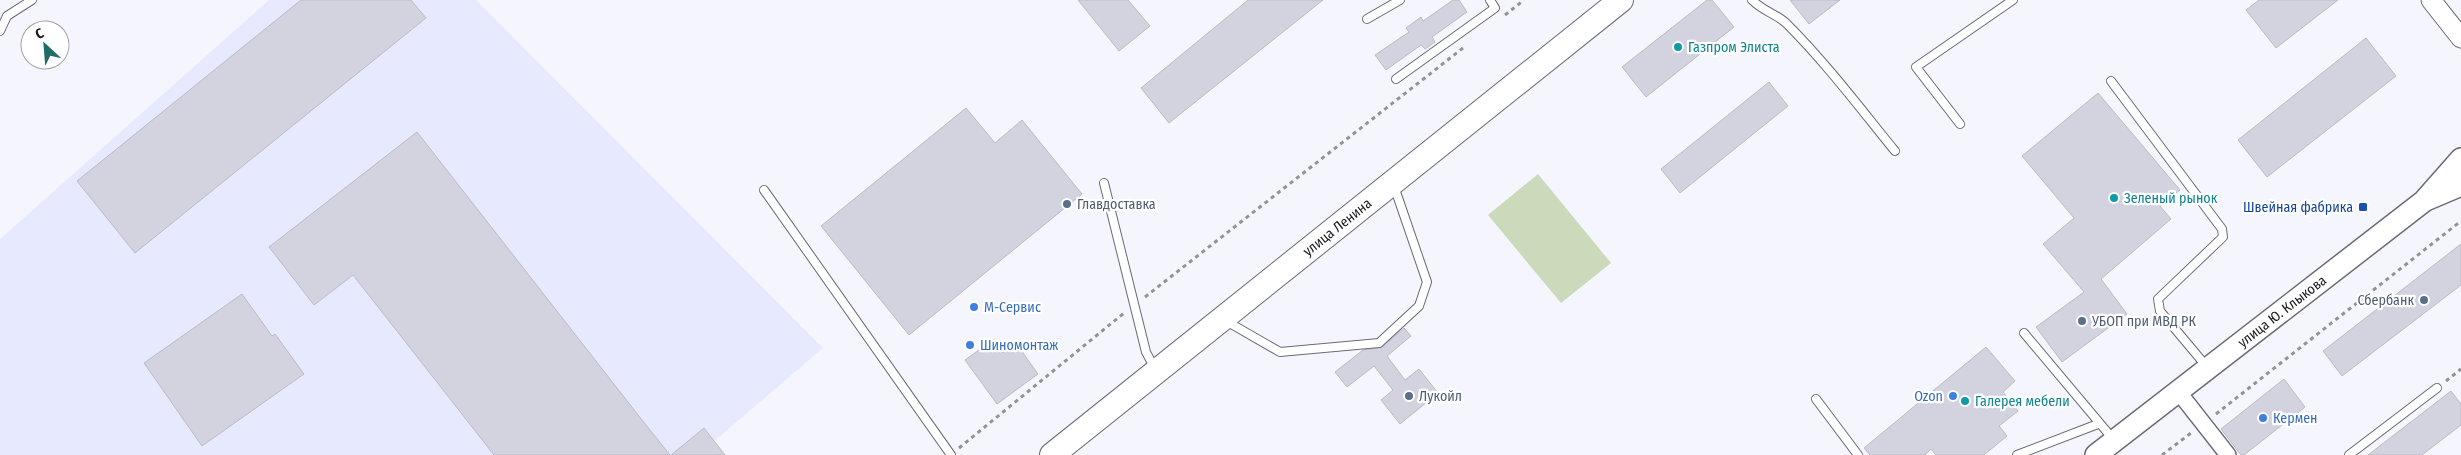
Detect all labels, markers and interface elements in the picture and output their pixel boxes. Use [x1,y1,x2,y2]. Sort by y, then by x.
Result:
north arrow [20,20,70,70]
text: С [32,24,47,43]
place label: Газпром Элиста [1688,39,1780,56]
marker: Газпром Элиста [1672,41,1684,53]
place label: Зеленый рынок [2124,190,2218,207]
marker: Зеленый рынок [2108,192,2120,204]
street label: улица Ленина [1299,194,1375,260]
place label: Главдоставка [1077,196,1156,213]
marker: Главдоставка [1061,198,1073,210]
place label: Швейная фабрика [2243,199,2353,216]
marker: Швейная фабрика [2357,201,2369,213]
street label: улица Ю. Клыкова [2234,271,2330,351]
place label: Сбербанк [2357,292,2414,309]
marker: Сбербанк [2418,294,2430,306]
place label: М-Сервис [984,299,1041,316]
marker: М-Сервис [968,301,980,313]
place label: УБОП при МВД РК [2091,313,2196,330]
marker: УБОП при МВД РК [2076,315,2088,327]
place label: Шиномонтаж [980,337,1058,354]
marker: Шиномонтаж [964,339,976,351]
place label: Лукойл [1419,388,1462,405]
place label: Ozon [1914,388,1943,405]
marker: Лукойл [1403,390,1415,402]
marker: Ozon [1947,390,1959,402]
place label: Галерея мебели [1975,393,2070,410]
marker: Галерея мебели [1959,395,1971,407]
place label: Кермен [2273,410,2318,427]
marker: Кермен [2257,412,2269,424]

